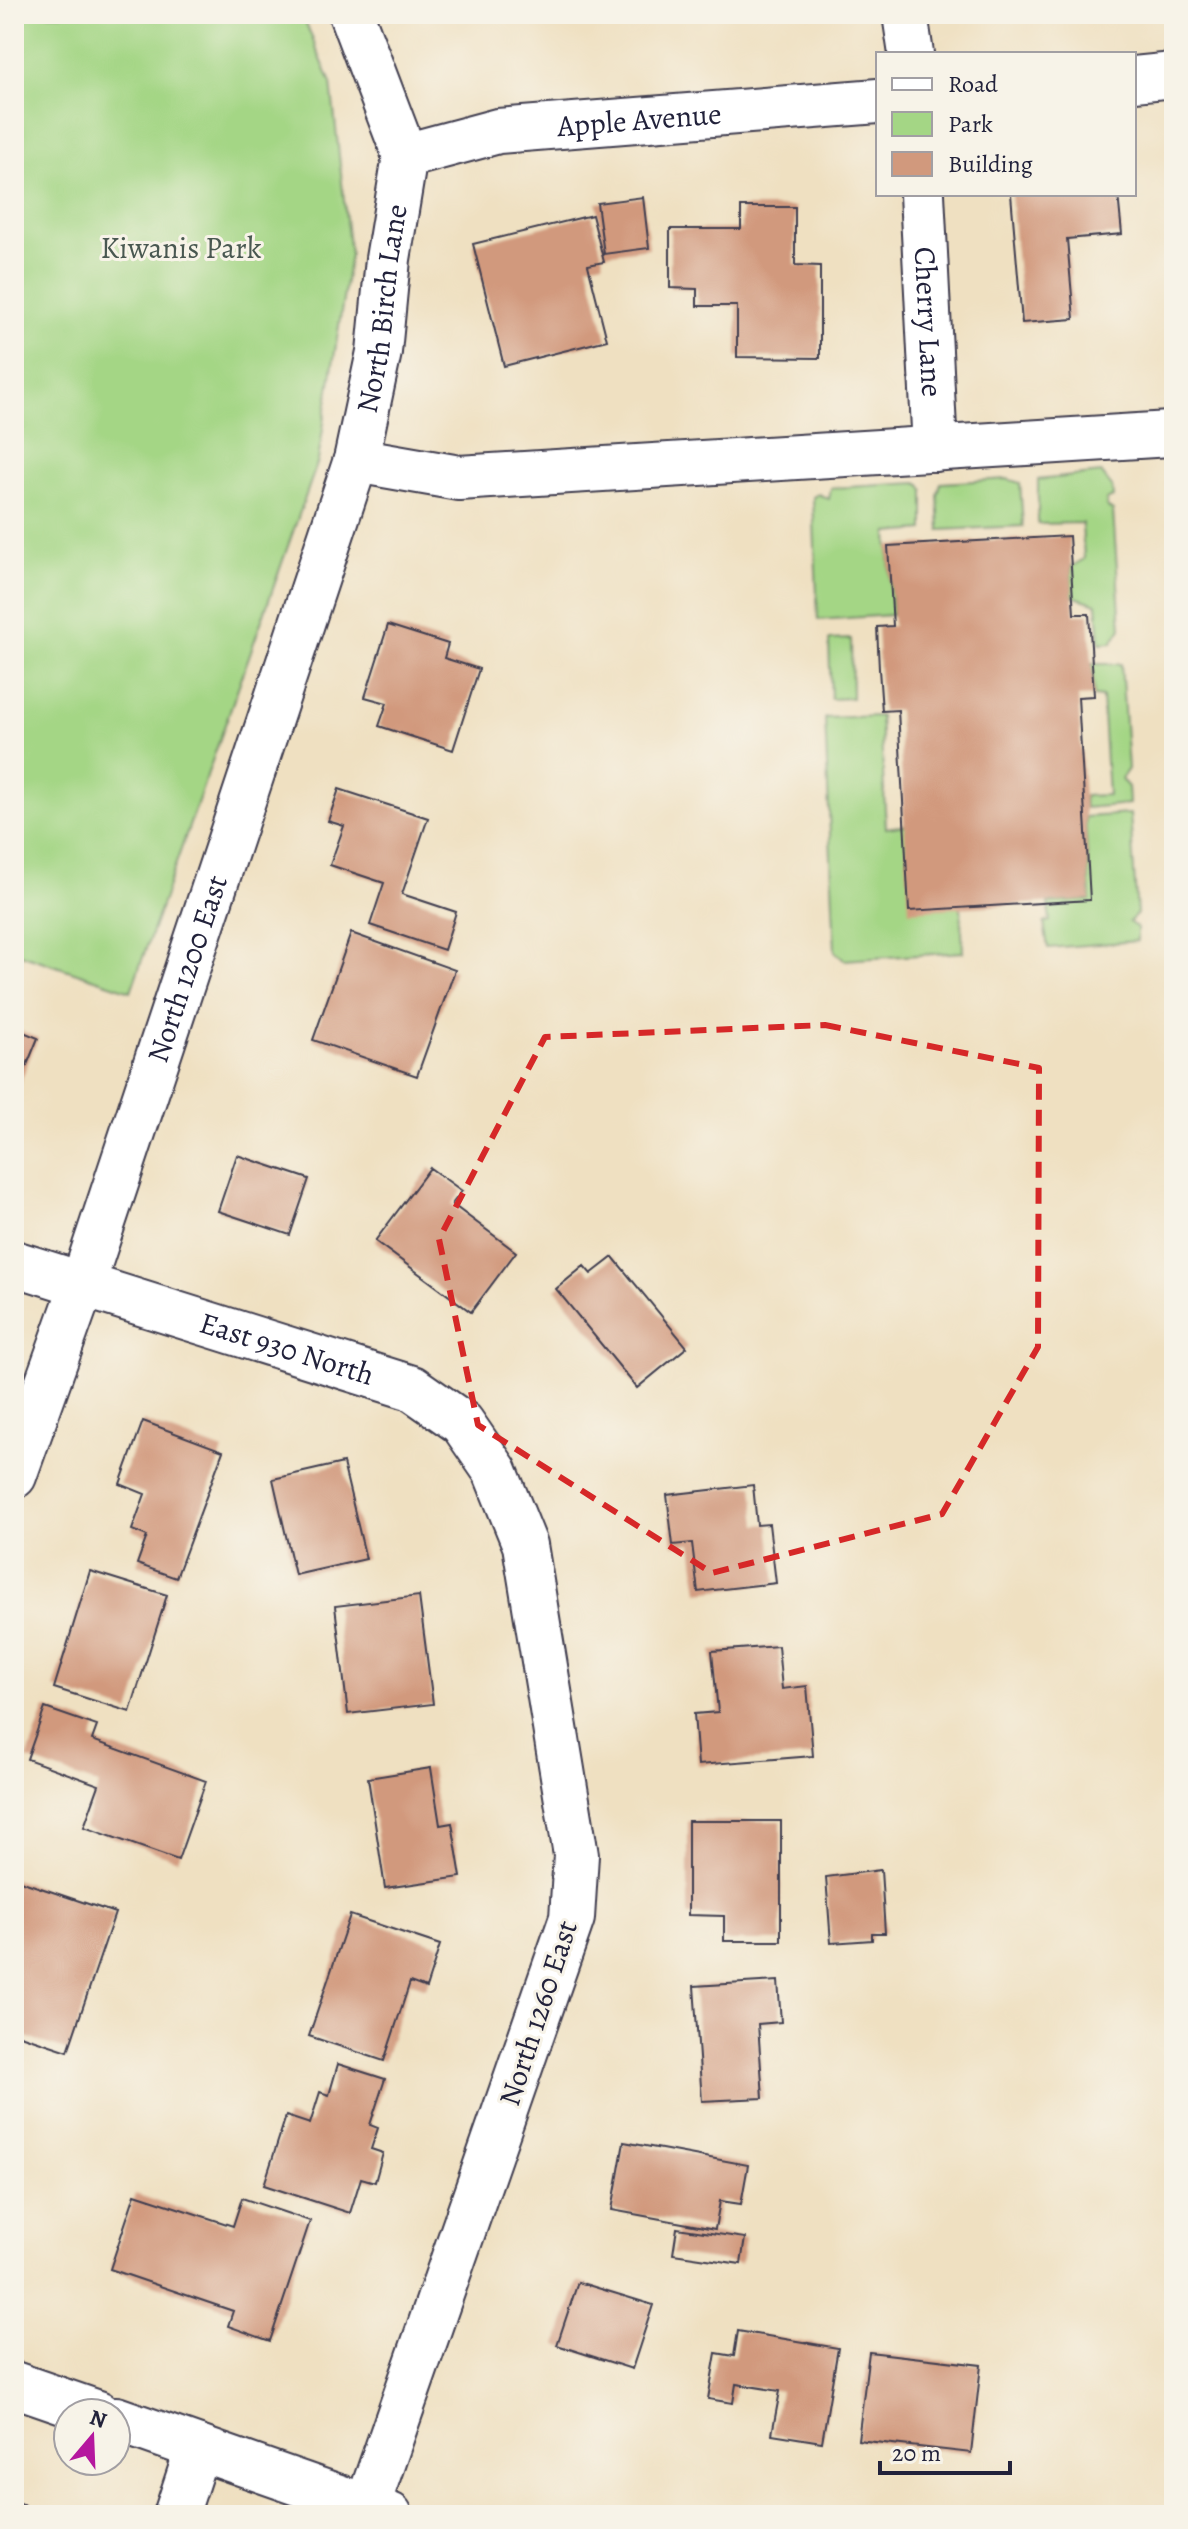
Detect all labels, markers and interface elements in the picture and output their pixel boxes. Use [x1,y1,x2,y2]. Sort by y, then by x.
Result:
legend [876,52,1136,196]
text: Road [948,68,998,100]
street label: Apple Avenue [555,93,723,146]
text: Park [948,108,993,140]
text: Building [948,148,1033,180]
street label: North Birch Lane [347,201,417,417]
park label: Kiwanis Park [100,228,262,268]
street label: Cherry Lane [905,246,952,398]
street label: North 1200 East [138,870,237,1068]
street label: East 930 North [195,1303,379,1395]
street label: North 1260 East [489,1915,587,2111]
north arrow [52,2397,132,2477]
text: N [86,2402,111,2436]
scale bar [880,2425,1010,2475]
text: 20 m [892,2437,941,2469]

